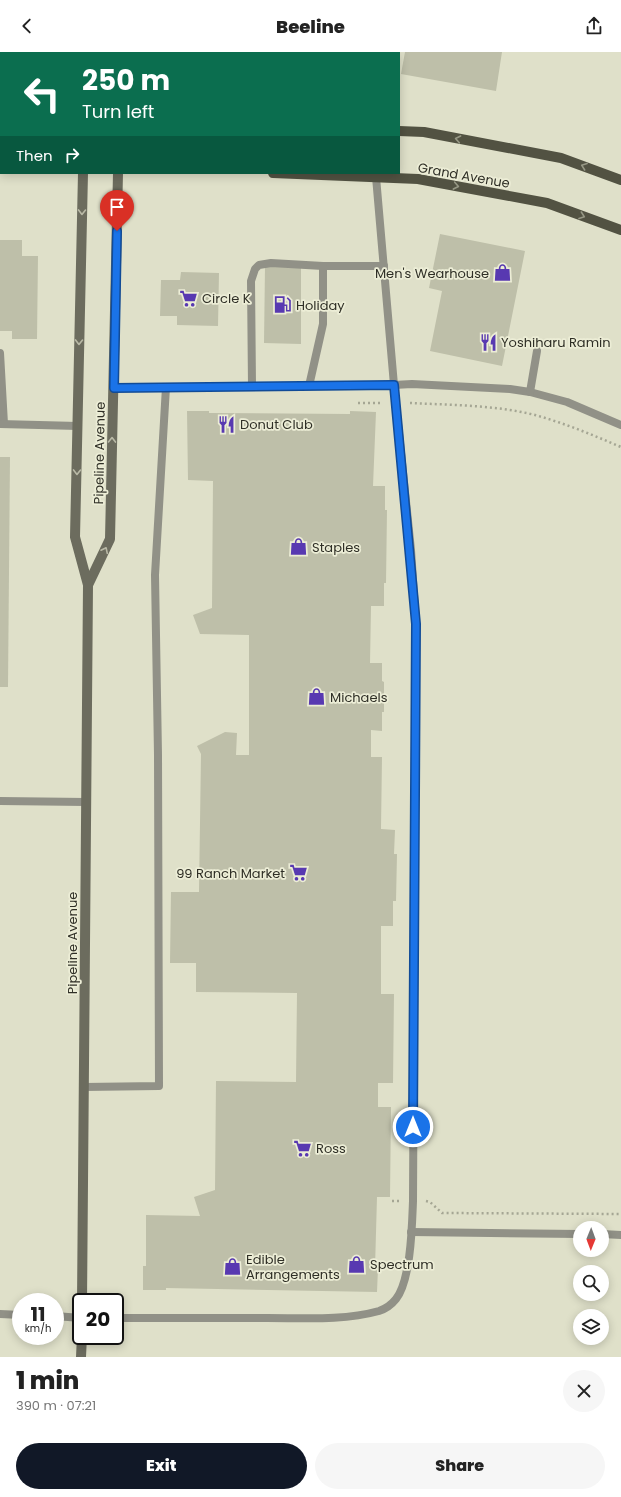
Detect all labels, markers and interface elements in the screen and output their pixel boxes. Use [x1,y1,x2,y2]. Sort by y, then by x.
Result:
text: Beeline [276,14,345,39]
icon: back [16,15,38,37]
icon: share [583,15,605,37]
text: 250 m [82,61,170,100]
icon: left [16,68,68,120]
text: Turn left [82,99,154,124]
one-way arrow [454,135,461,144]
icon: right [61,144,83,166]
text: Then [16,145,53,166]
street label: Grand Avenue [416,158,511,193]
one-way arrow [581,163,588,171]
one-way arrow [453,181,459,190]
pin [100,190,134,231]
icon: arrive [106,196,128,218]
one-way arrow [78,209,86,215]
one-way arrow [579,211,586,219]
shop icon: Men's Wearhouse [492,263,512,283]
place label: Men's Wearhouse [375,264,489,283]
supermarket icon: Circle K [179,288,199,308]
place label: Circle K [202,289,251,308]
fuel station icon: Holiday [273,295,293,315]
place label: Holiday [296,296,345,315]
restaurant icon: Yoshiharu Ramin [478,332,498,352]
place label: Yoshiharu Ramin [501,333,611,352]
one-way arrow [75,339,83,345]
street label: Pipeline Avenue [89,402,110,504]
restaurant icon: Donut Club [217,414,237,434]
place label: Donut Club [240,415,313,434]
one-way arrow [108,437,117,443]
one-way arrow [72,469,81,475]
shop icon: Staples [289,537,309,557]
place label: Staples [312,538,360,557]
one-way arrow [100,546,108,554]
shop icon: Michaels [307,687,327,707]
place label: Michaels [330,688,388,707]
supermarket icon: 99 Ranch Market [288,863,308,883]
place label: 99 Ranch Market [176,864,285,883]
street label: Pipeline Avenue [63,892,82,994]
position arrow [392,1106,434,1148]
supermarket icon: Ross [293,1138,313,1158]
place label: Ross [316,1139,346,1158]
north arrow [573,1221,609,1257]
map controls [573,1221,609,1345]
place label: Edible Arrangements [246,1250,340,1284]
shop icon: Spectrum [347,1254,367,1274]
place label: Spectrum [370,1255,434,1274]
shop icon: Edible Arrangements [223,1256,243,1276]
button: search [573,1265,609,1301]
speed limit sign: 20 [72,1293,124,1345]
text: 11 [30,1300,46,1328]
button: layers [573,1309,609,1345]
text: km/h [25,1321,51,1336]
text: 1 min [16,1364,79,1397]
button: close [563,1370,605,1412]
text: 390 m · 07:21 [16,1396,96,1415]
button: Exit [16,1443,307,1489]
button: Share [315,1443,605,1489]

